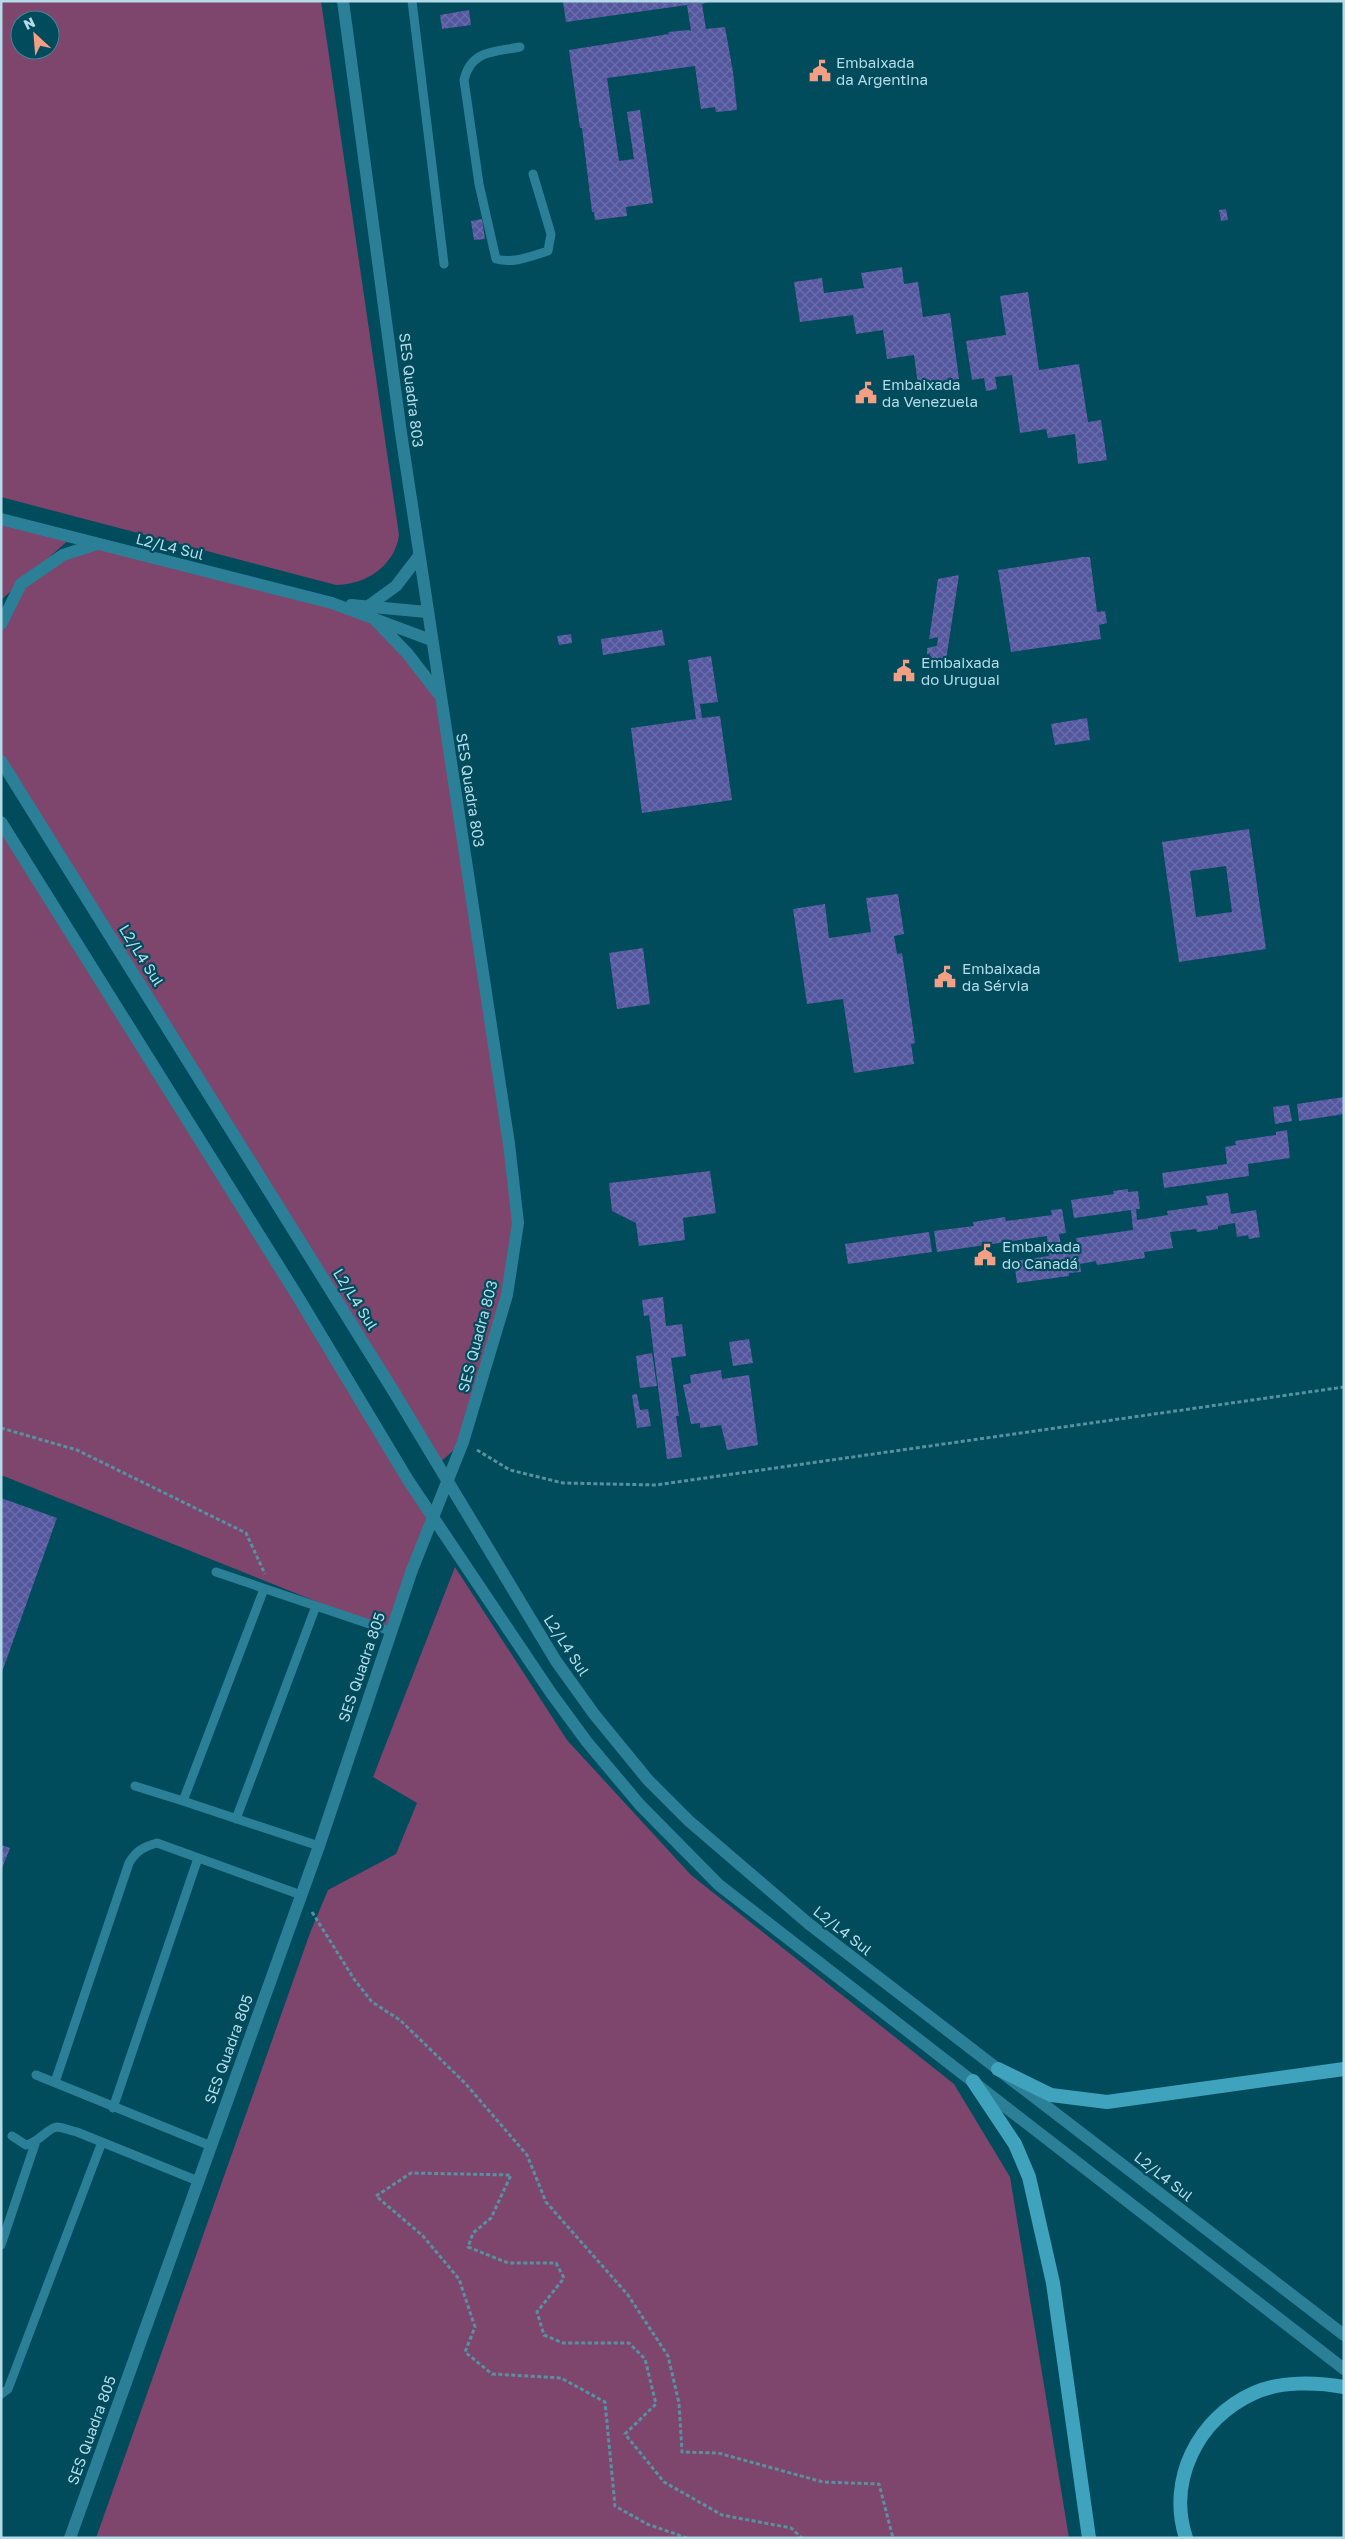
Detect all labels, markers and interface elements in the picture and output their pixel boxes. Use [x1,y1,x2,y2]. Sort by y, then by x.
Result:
north arrow [10,10,60,60]
text: N [21,13,38,33]
place label: Embaixada da Argentina [836,53,928,88]
public building icon: Embaixada da Argentina [807,58,833,84]
street label: SES Quadra 803 [396,332,428,448]
place label: Embaixada da Venezuela [882,375,978,410]
public building icon: Embaixada da Venezuela [853,380,879,406]
street label: L2/L4 Sul [134,529,206,563]
place label: Embaixada do Uruguai [921,653,1000,688]
public building icon: Embaixada do Uruguai [891,658,917,684]
street label: SES Quadra 803 [453,732,489,848]
street label: L2/L4 Sul [116,921,168,989]
place label: Embaixada da Sérvia [962,959,1040,994]
public building icon: Embaixada da Sérvia [932,964,958,990]
place label: Embaixada do Canadá [1002,1237,1080,1272]
public building icon: Embaixada do Canadá [972,1242,998,1268]
street label: L2/L4 Sul [330,1265,382,1333]
street label: SES Quadra 803 [453,1278,501,1394]
street label: SES Quadra 805 [334,1610,388,1724]
street label: L2/L4 Sul [541,1611,594,1679]
street label: L2/L4 Sul [810,1902,876,1959]
street label: SES Quadra 805 [200,1992,256,2106]
street label: L2/L4 Sul [1131,2148,1197,2205]
street label: SES Quadra 805 [63,2373,119,2487]

